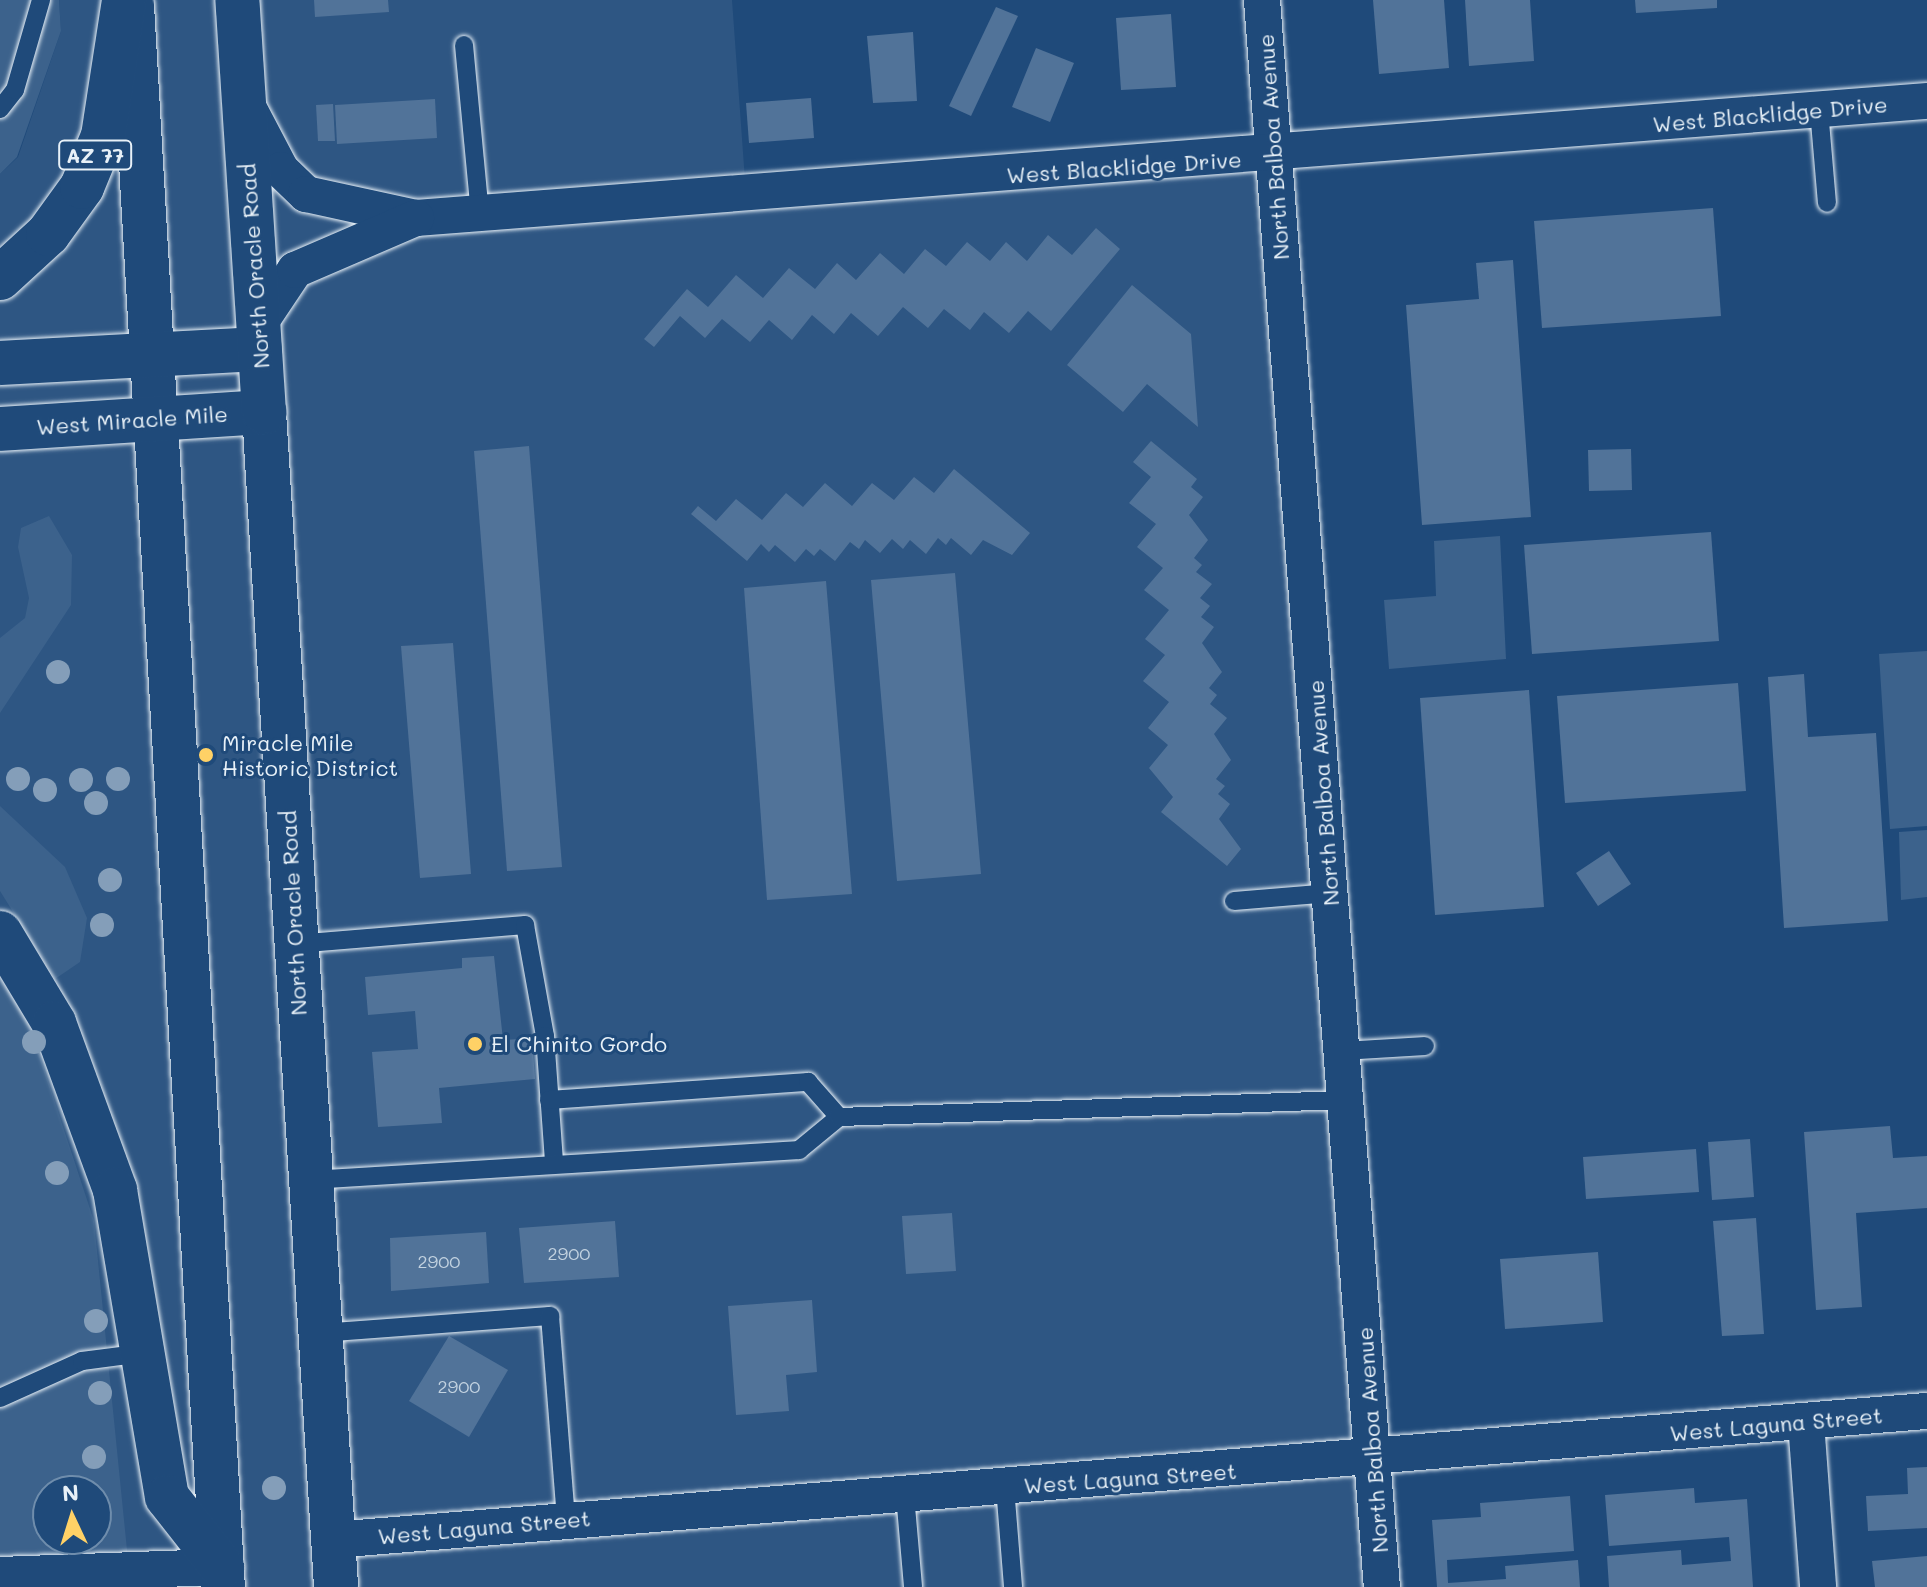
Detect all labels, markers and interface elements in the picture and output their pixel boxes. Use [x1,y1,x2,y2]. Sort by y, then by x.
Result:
street label: North Balboa Avenue [1252,33,1294,261]
street label: West Blacklidge Drive [1651,91,1889,137]
road number: AZ 77 [57,139,133,171]
street label: West Blacklidge Drive [1006,146,1242,188]
street label: North Oracle Road [234,163,274,369]
street label: West Miracle Mile [35,400,229,440]
street label: North Balboa Avenue [1302,679,1344,907]
place label: Miracle Mile Historic District [222,729,398,780]
marker: Miracle Mile Historic District [197,746,215,764]
street label: North Oracle Road [274,810,312,1016]
place label: El Chinito Gordo [491,1031,667,1057]
marker: El Chinito Gordo [466,1035,484,1053]
house number: 2900 [548,1242,590,1264]
house number: 2900 [418,1250,460,1272]
street label: North Balboa Avenue [1351,1326,1393,1554]
house number: 2900 [438,1375,480,1397]
street label: West Laguna Street [1669,1402,1883,1446]
street label: West Laguna Street [1023,1457,1237,1499]
north arrow [32,1475,112,1555]
text: N [61,1478,80,1508]
street label: West Laguna Street [377,1505,591,1549]

